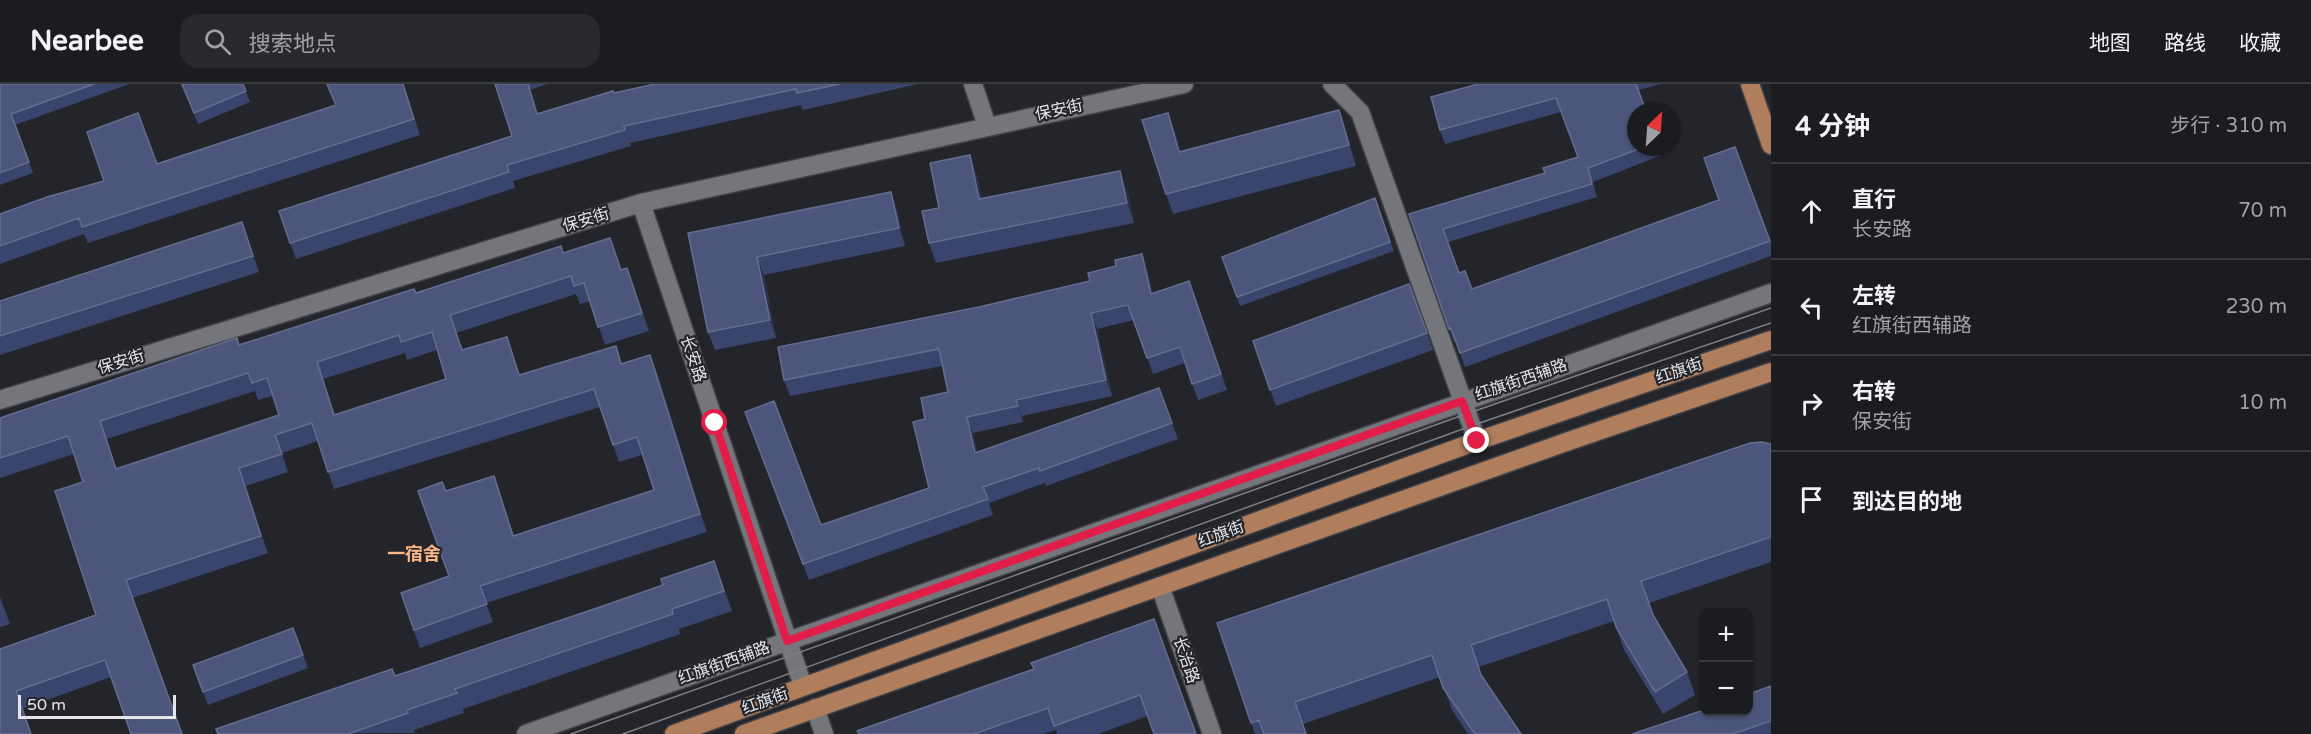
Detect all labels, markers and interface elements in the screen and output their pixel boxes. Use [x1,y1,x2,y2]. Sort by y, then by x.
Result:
search box [180,14,600,68]
text: Nearbee [30,24,144,58]
icon: search [201,25,234,58]
text: 搜索地点 [249,31,337,57]
text: 地图 [2089,31,2131,56]
text: 路线 [2164,31,2206,56]
text: 收藏 [2239,31,2281,56]
street label: 保安街 [1033,95,1085,125]
north arrow [1627,102,1681,156]
text: 4 分钟 [1795,111,1870,142]
text: 步行 · 310 m [2170,114,2287,138]
text: 直行 [1852,187,1896,213]
icon: ahead [1795,195,1828,228]
text: 70 m [2238,199,2287,223]
street label: 保安街 [560,203,612,237]
text: 长安路 [1852,218,1912,242]
text: 左转 [1852,283,1896,309]
icon: left [1795,291,1828,324]
text: 230 m [2226,295,2287,319]
text: 红旗街西辅路 [1852,314,1972,338]
street label: 长安路 [676,333,710,385]
street label: 保安街 [95,345,147,379]
street label: 红旗街 [1653,354,1705,388]
street label: 红旗街西辅路 [1472,355,1570,405]
text: 右转 [1852,379,1896,405]
icon: right [1795,387,1828,420]
text: 10 m [2238,391,2287,415]
route start [701,409,727,435]
text: 保安街 [1852,410,1912,434]
route end [1463,427,1489,453]
icon: arrive [1795,483,1828,516]
text: 到达目的地 [1852,489,1962,515]
street label: 红旗街 [1195,516,1247,552]
district label: 一宿舍 [387,543,441,565]
map controls [1699,608,1753,716]
button: + [1699,608,1753,662]
street label: 长治路 [1169,634,1203,686]
street label: 红旗街西辅路 [675,637,773,689]
button: − [1699,662,1753,716]
street label: 红旗街 [739,683,791,719]
scale bar [18,692,176,720]
text: 50 m [27,695,66,715]

